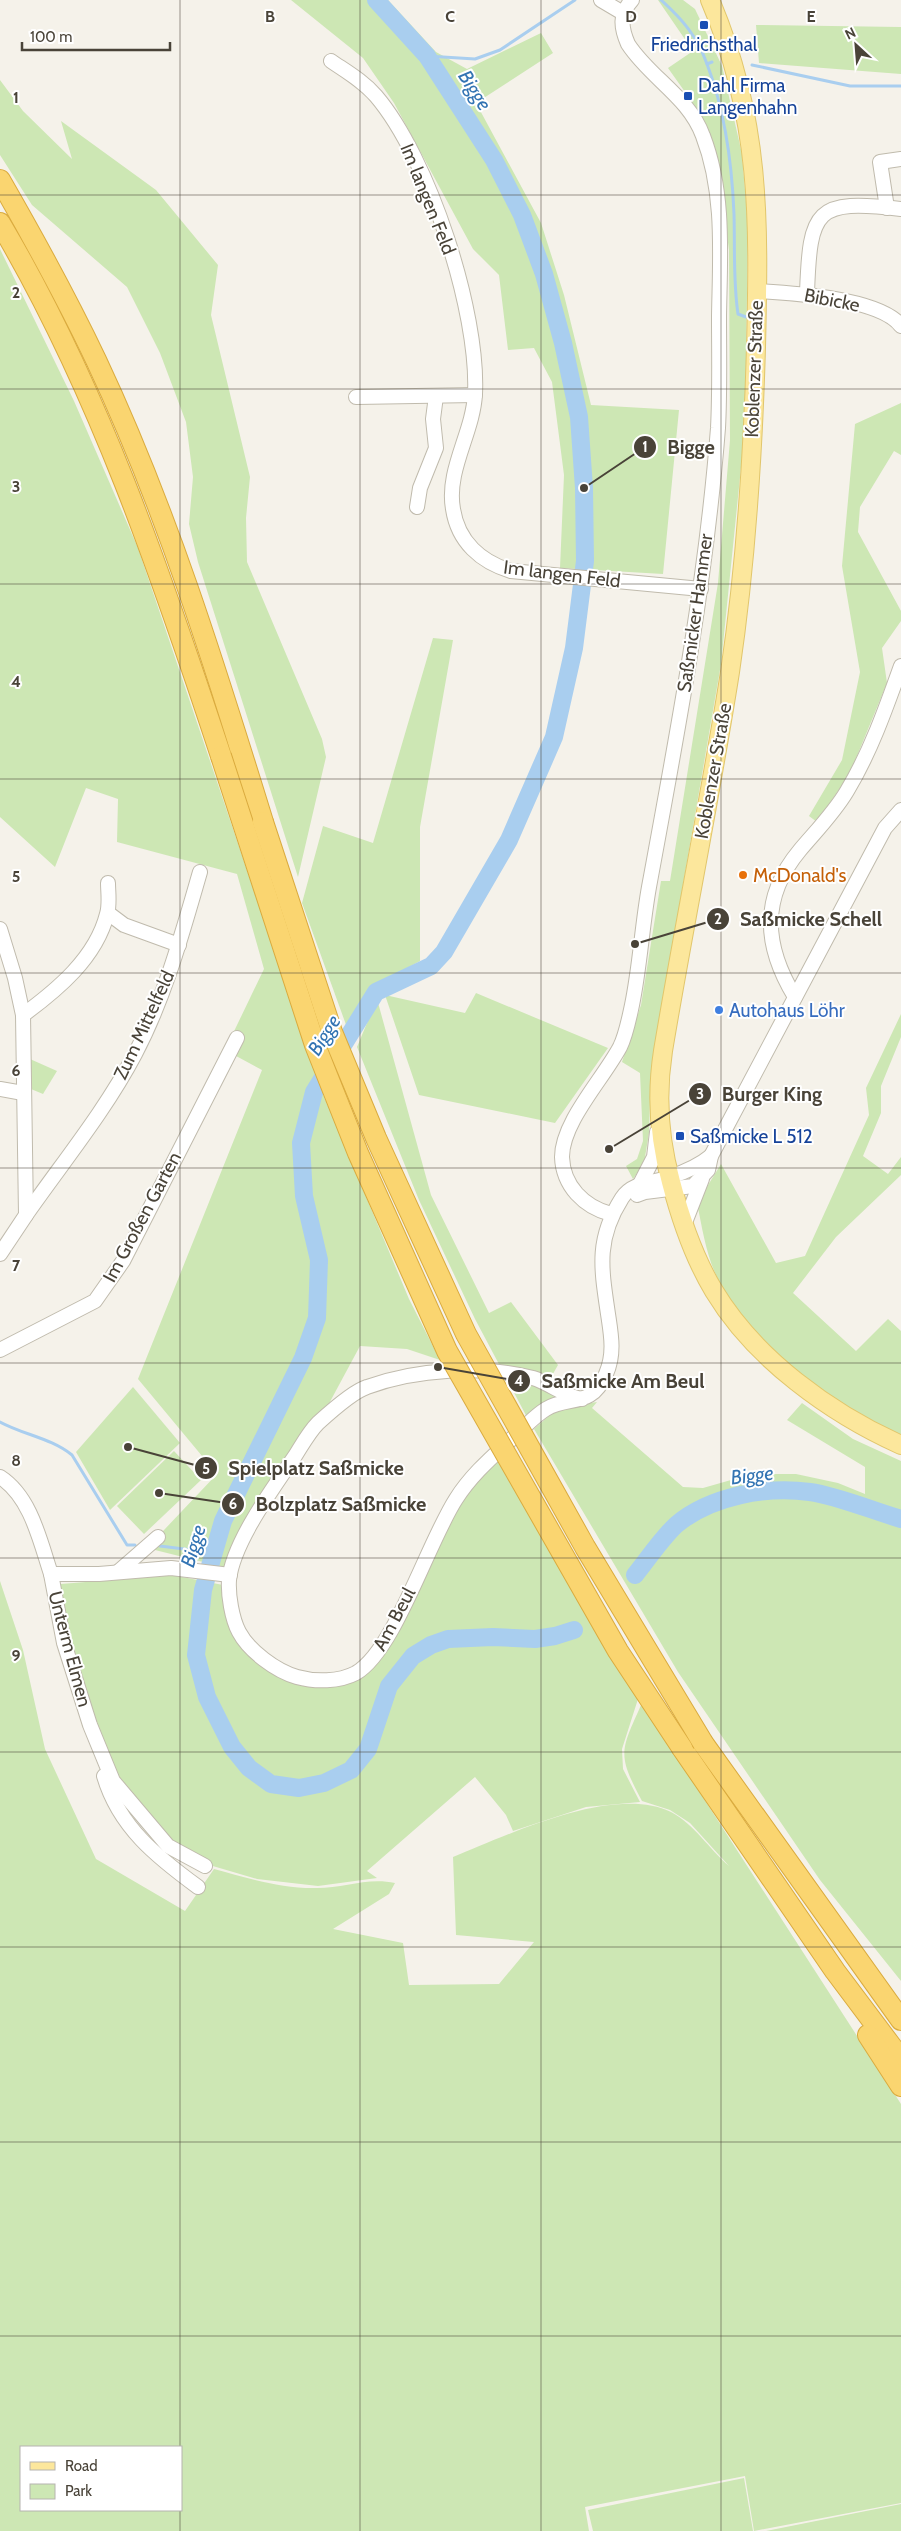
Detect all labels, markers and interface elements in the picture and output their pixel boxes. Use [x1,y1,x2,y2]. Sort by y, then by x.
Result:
text: B [265,7,275,26]
text: C [445,7,455,26]
text: D [625,7,637,26]
text: E [806,7,816,26]
marker: Friedrichsthal [698,19,710,31]
scale bar [22,20,170,52]
north arrow [831,20,881,70]
text: N [842,23,859,44]
text: 100 m [30,28,72,46]
place label: Friedrichsthal [651,33,758,56]
water label: Bigge [453,65,497,115]
place label: Dahl Firma Langenhahn [698,74,797,119]
text: 1 [13,88,19,107]
marker: Dahl Firma Langenhahn [682,90,694,102]
street label: Im langen Feld [395,140,461,258]
text: 2 [12,283,20,302]
street label: Bibicke [802,283,862,317]
street label: Koblenzer Straße [740,300,768,438]
callout: Bigge [632,430,725,465]
text: Bigge [667,435,715,459]
text: 1 [642,438,648,456]
text: 3 [12,477,20,496]
street label: Saßmicker Hammer [672,532,718,694]
street label: Im langen Feld [502,555,622,593]
text: 4 [11,672,21,691]
street label: Koblenzer Straße [690,701,736,841]
place label: McDonald's [753,864,847,887]
text: 5 [12,867,20,886]
marker: McDonald's [737,869,749,881]
callout: Saßmicke Schell [705,901,892,936]
text: Saßmicke Schell [740,907,882,931]
text: 2 [714,910,722,928]
street label: Zum Mittelfeld [109,967,179,1083]
place label: Autohaus Löhr [729,999,845,1022]
marker: Autohaus Löhr [713,1004,725,1016]
water label: Bigge [302,1010,346,1060]
text: 6 [12,1061,21,1080]
callout: Burger King [687,1076,832,1111]
text: Burger King [722,1082,822,1106]
text: 3 [696,1085,704,1103]
place label: Saßmicke L 512 [690,1125,813,1148]
marker: Saßmicke L 512 [674,1130,686,1142]
street label: Im Großen Garten [98,1148,186,1286]
text: 7 [12,1256,21,1275]
callout: Saßmicke Am Beul [506,1363,714,1398]
text: Saßmicke Am Beul [542,1369,704,1393]
text: 4 [514,1372,524,1390]
text: 8 [11,1451,21,1470]
callout: Spielplatz Saßmicke [193,1451,414,1486]
text: Spielplatz Saßmicke [228,1456,404,1480]
text: 5 [202,1460,210,1478]
water label: Bigge [729,1460,775,1490]
callout: Bolzplatz Saßmicke [221,1486,437,1521]
text: Bolzplatz Saßmicke [256,1492,426,1516]
text: 6 [229,1495,237,1513]
water label: Bigge [175,1522,211,1570]
street label: Am Beul [368,1583,420,1654]
street label: Unterm Elmen [43,1589,97,1709]
text: 9 [12,1646,21,1665]
legend [20,2446,182,2511]
text: Road [65,2457,98,2475]
text: Park [65,2482,92,2500]

